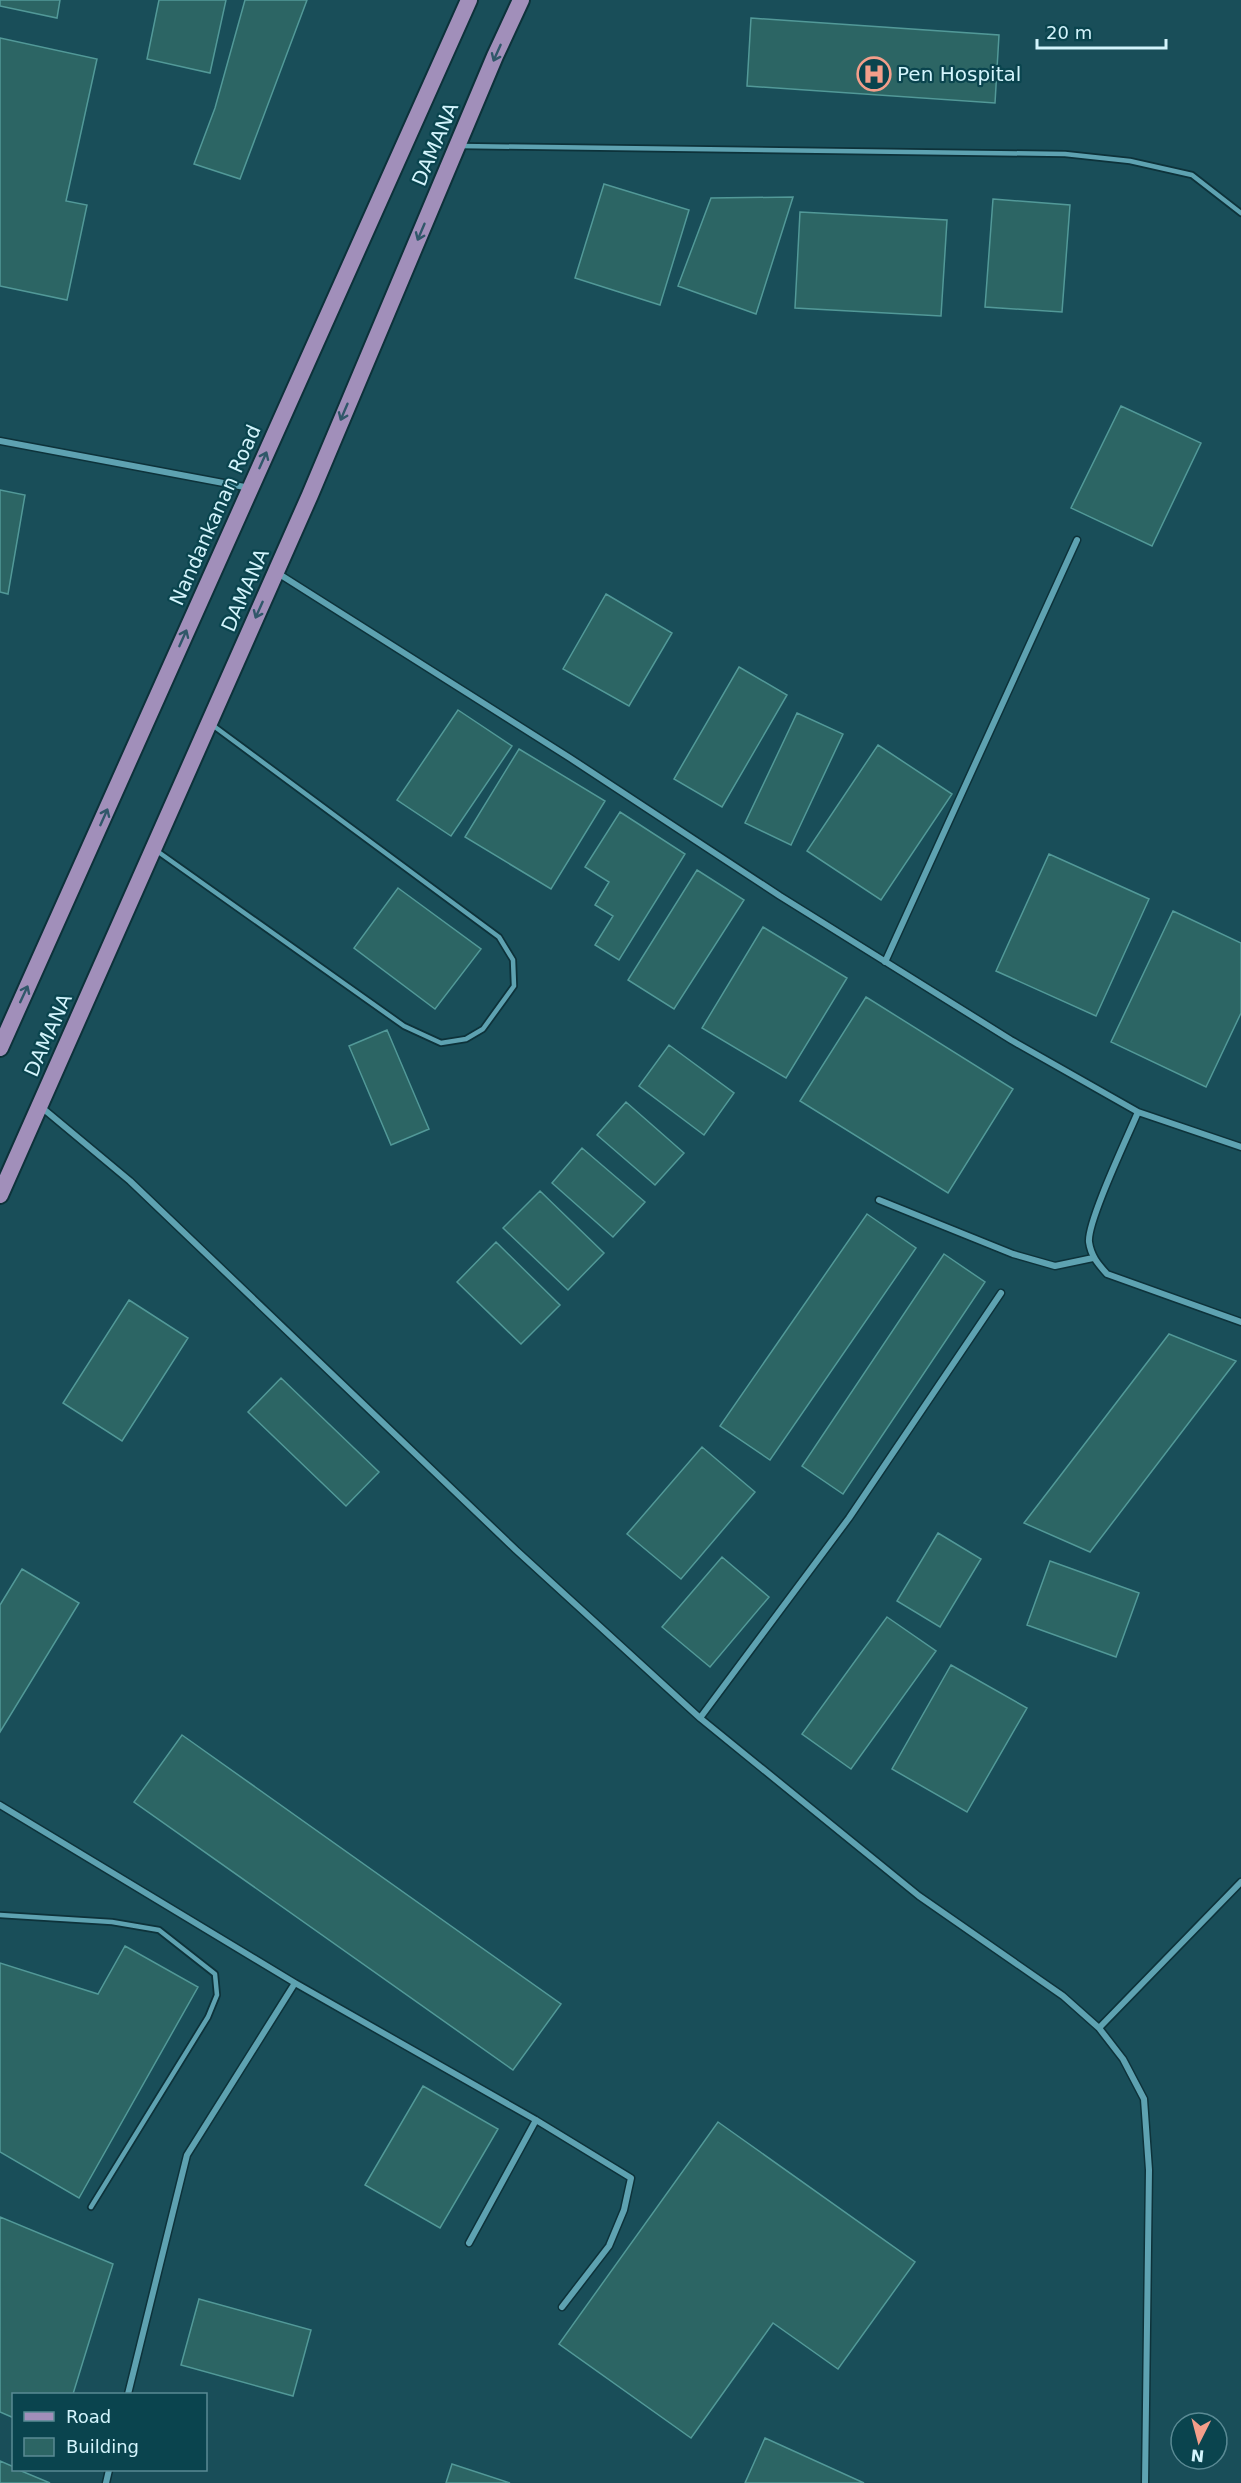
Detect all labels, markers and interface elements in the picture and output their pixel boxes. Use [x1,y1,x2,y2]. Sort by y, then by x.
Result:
scale bar [1037,12,1166,50]
text: 20 m [1046,22,1092,43]
one-way arrow [490,44,501,62]
hospital icon: Pen Hospital [856,56,892,92]
place label: Pen Hospital [897,62,1021,86]
street label: DAMANA [407,98,463,189]
one-way arrow [414,223,426,241]
one-way arrow [338,402,349,421]
street label: Nandankanan Road [164,421,266,609]
one-way arrow [257,452,269,470]
street label: DAMANA [216,544,274,635]
one-way arrow [252,601,264,619]
one-way arrow [178,630,190,648]
one-way arrow [99,808,110,826]
one-way arrow [19,986,31,1004]
street label: DAMANA [19,989,77,1080]
legend [12,2393,207,2471]
text: Road [66,2406,111,2427]
north arrow [1169,2411,1229,2471]
text: Building [66,2436,139,2457]
text: N [1190,2445,1205,2466]

